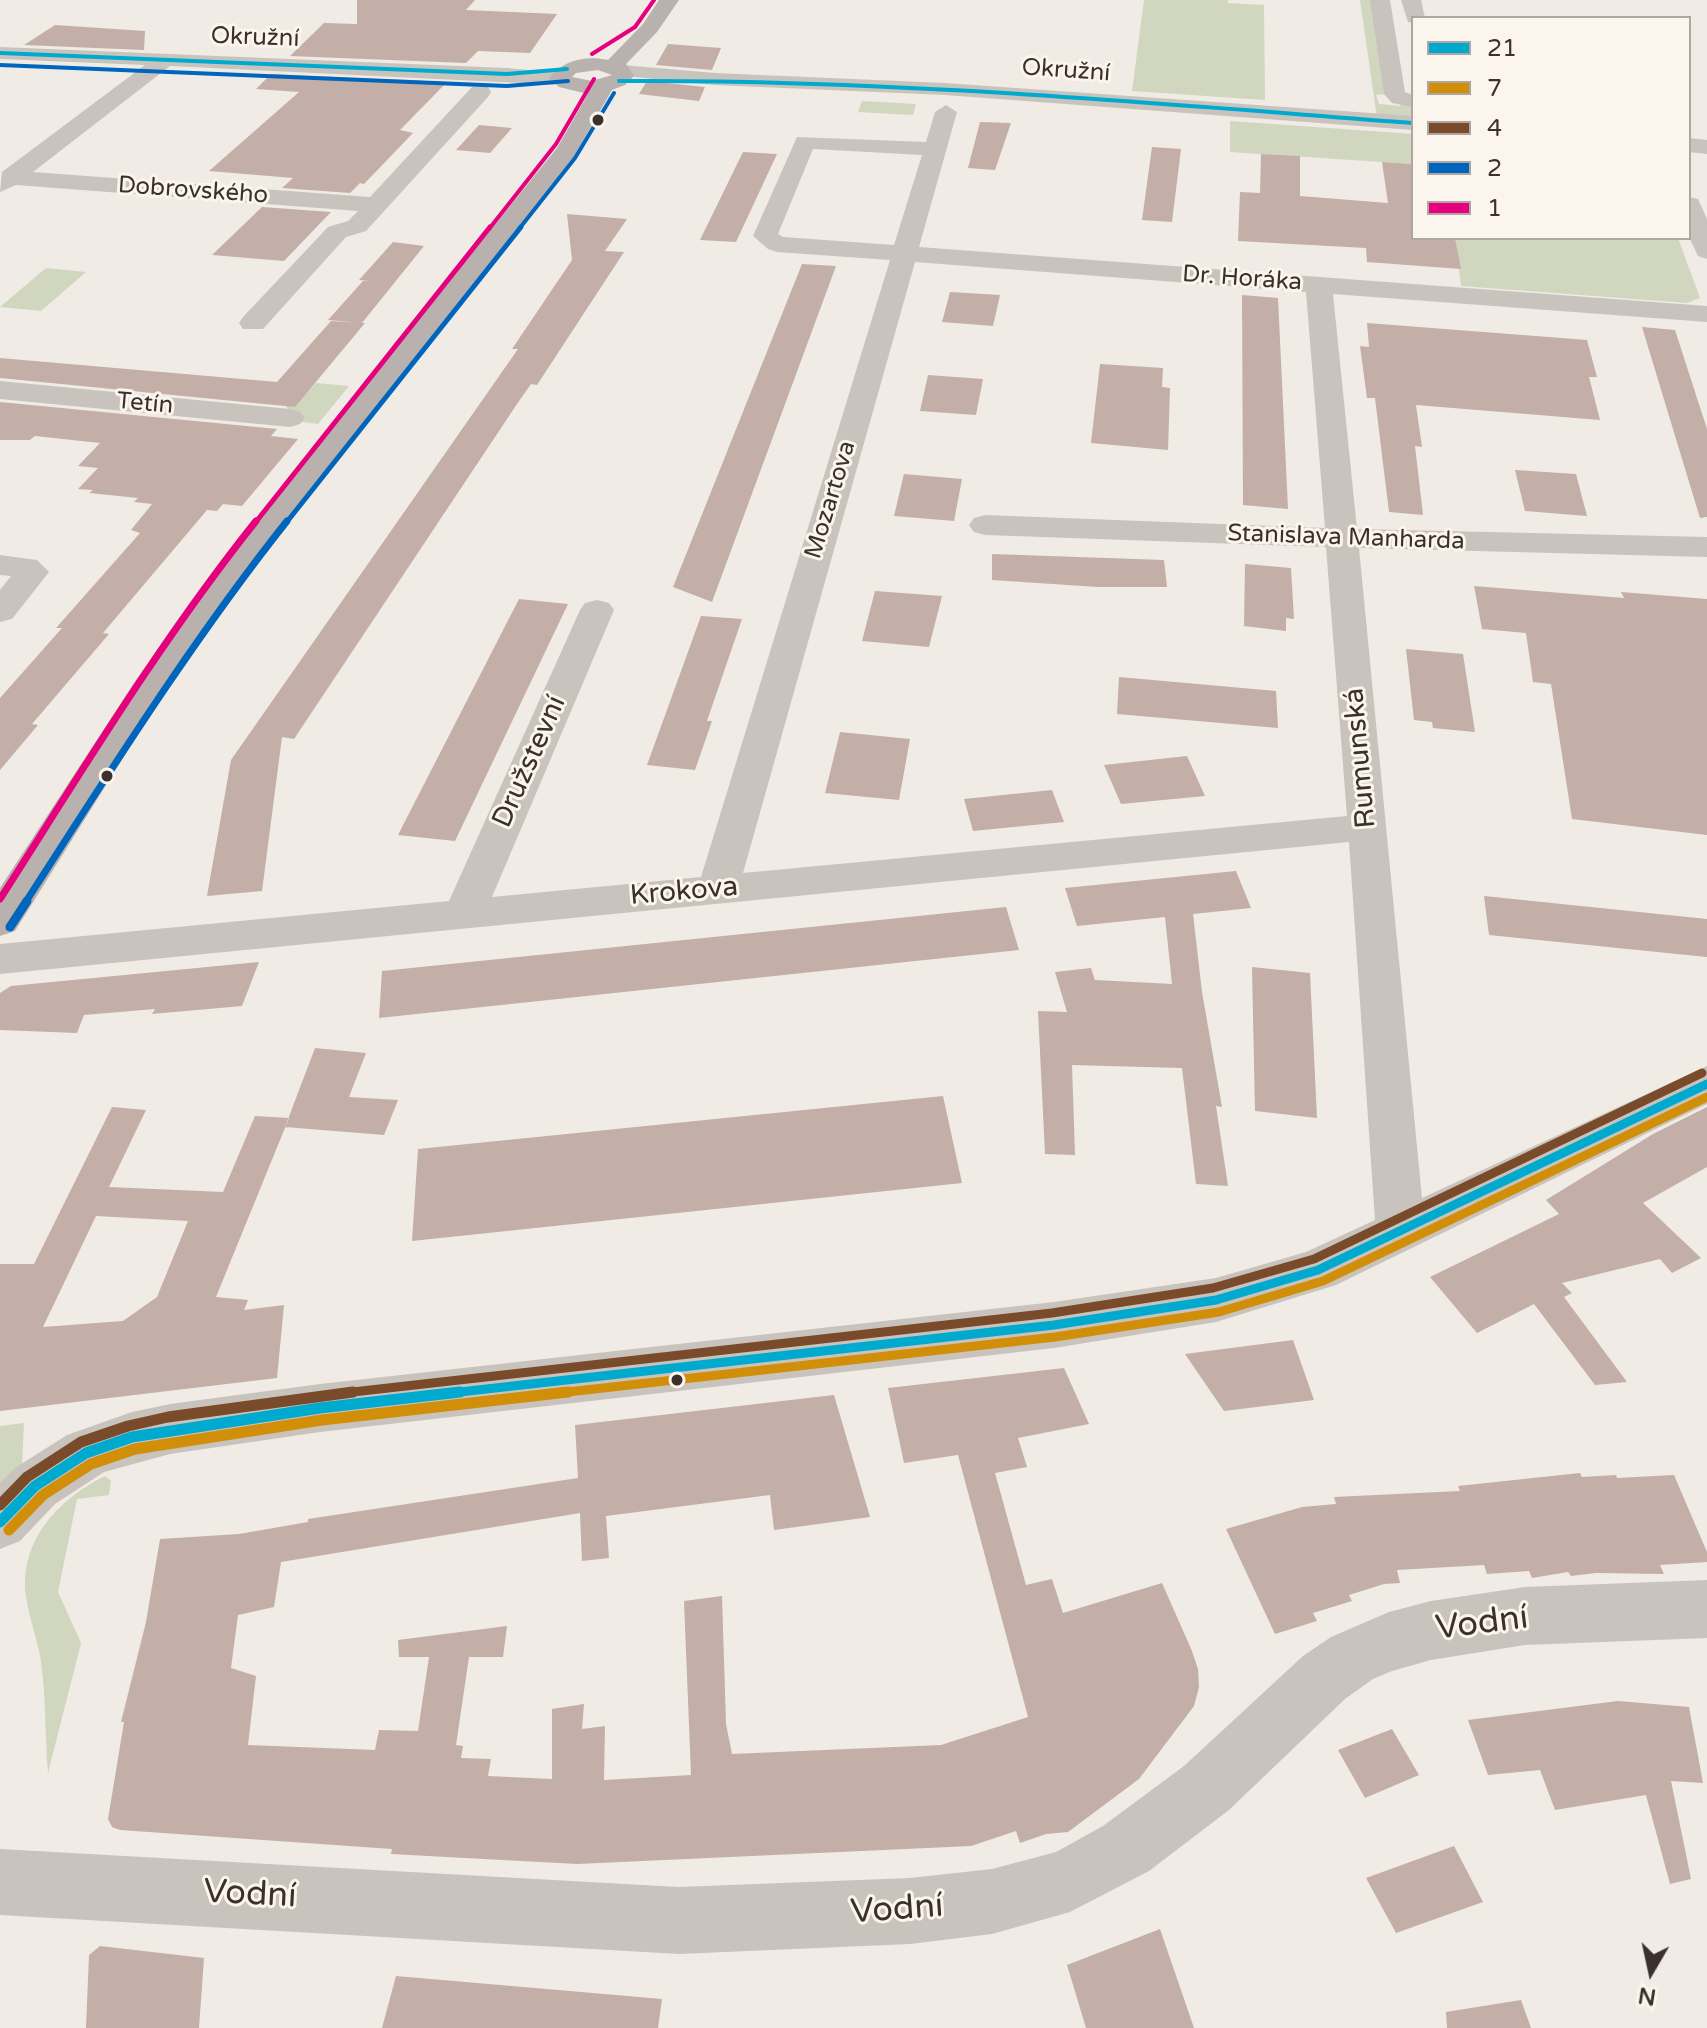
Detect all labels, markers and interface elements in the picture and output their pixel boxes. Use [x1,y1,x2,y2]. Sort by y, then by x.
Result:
legend [1411,16,1691,240]
street label: Okružní [210,22,300,54]
text: 21 [1487,34,1517,63]
street label: Okružní [1021,54,1111,88]
text: 7 [1487,74,1502,103]
unlabelled marker [590,112,606,128]
text: 4 [1487,114,1502,143]
text: 2 [1487,154,1502,183]
street label: Dobrovského [117,171,269,211]
text: 1 [1487,194,1502,223]
street label: Dr. Horáka [1181,260,1303,298]
street label: Tetín [116,387,174,421]
street label: Mozartova [799,438,863,562]
street label: Stanislava Manharda [1227,519,1465,557]
street label: Rumunská [1338,686,1384,830]
street label: Družstevní [486,691,574,833]
unlabelled marker [99,768,115,784]
street label: Krokova [629,871,739,913]
unlabelled marker [669,1372,685,1388]
street label: Vodní [1433,1598,1531,1650]
street label: Vodní [202,1872,298,1918]
street label: Vodní [849,1886,945,1934]
north arrow [1611,1932,1691,2012]
text: N [1636,1981,1658,2010]

